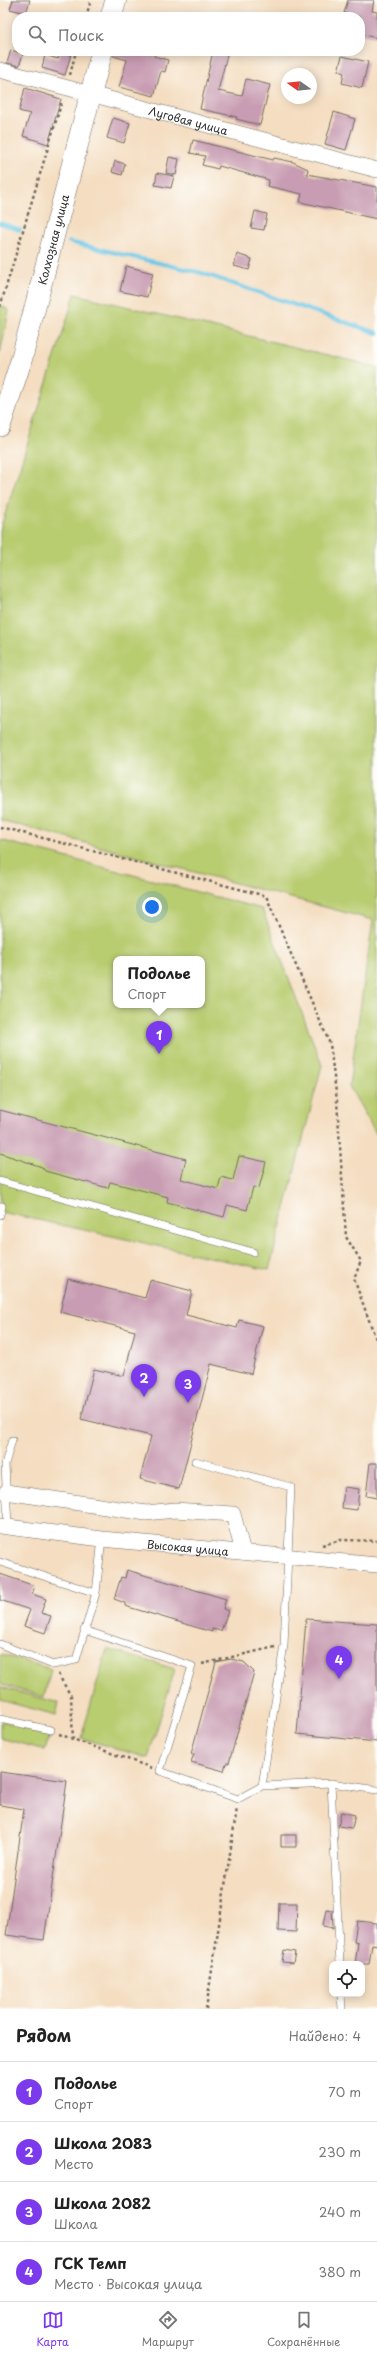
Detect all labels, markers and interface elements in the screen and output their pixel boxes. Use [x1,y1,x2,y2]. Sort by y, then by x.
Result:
search box [12,12,365,56]
icon: search [26,23,48,45]
text: Поиск [58,23,104,46]
north arrow [281,68,317,104]
street label: Луговая улица [147,101,230,139]
street label: Колхозная улица [33,192,73,286]
your location [142,897,162,917]
popup [113,956,205,1008]
text: Подолье [127,961,191,984]
text: Спорт [127,984,166,1003]
pin: 1 [146,1021,172,1054]
pin: 2 [131,1364,157,1397]
pin: 3 [175,1370,201,1403]
street label: Высокая улица [146,1535,229,1559]
pin: 4 [326,1646,352,1679]
map controls [329,1961,365,1997]
button: locate [329,1961,365,1997]
text: Рядом [16,2022,71,2048]
text: Найдено: 4 [289,2026,361,2045]
text: Подолье [54,2071,117,2094]
text: 1 [26,2082,32,2101]
text: 70 m [328,2082,361,2101]
text: Спорт [54,2094,93,2113]
text: Школа 2083 [54,2131,152,2154]
text: 2 [24,2142,34,2161]
text: 230 m [319,2142,361,2161]
text: Место [54,2154,94,2173]
text: Школа 2082 [54,2191,151,2214]
text: 3 [25,2202,33,2221]
text: 240 m [319,2202,361,2221]
text: Школа [54,2214,98,2233]
text: ГСК Темп [54,2251,127,2274]
text: 4 [25,2262,33,2281]
text: 380 m [318,2262,361,2281]
text: Место · Высокая улица [54,2274,202,2293]
tab: Карта [37,2309,69,2350]
tab: Маршрут [142,2309,194,2350]
tab: Сохранённые [267,2309,340,2350]

